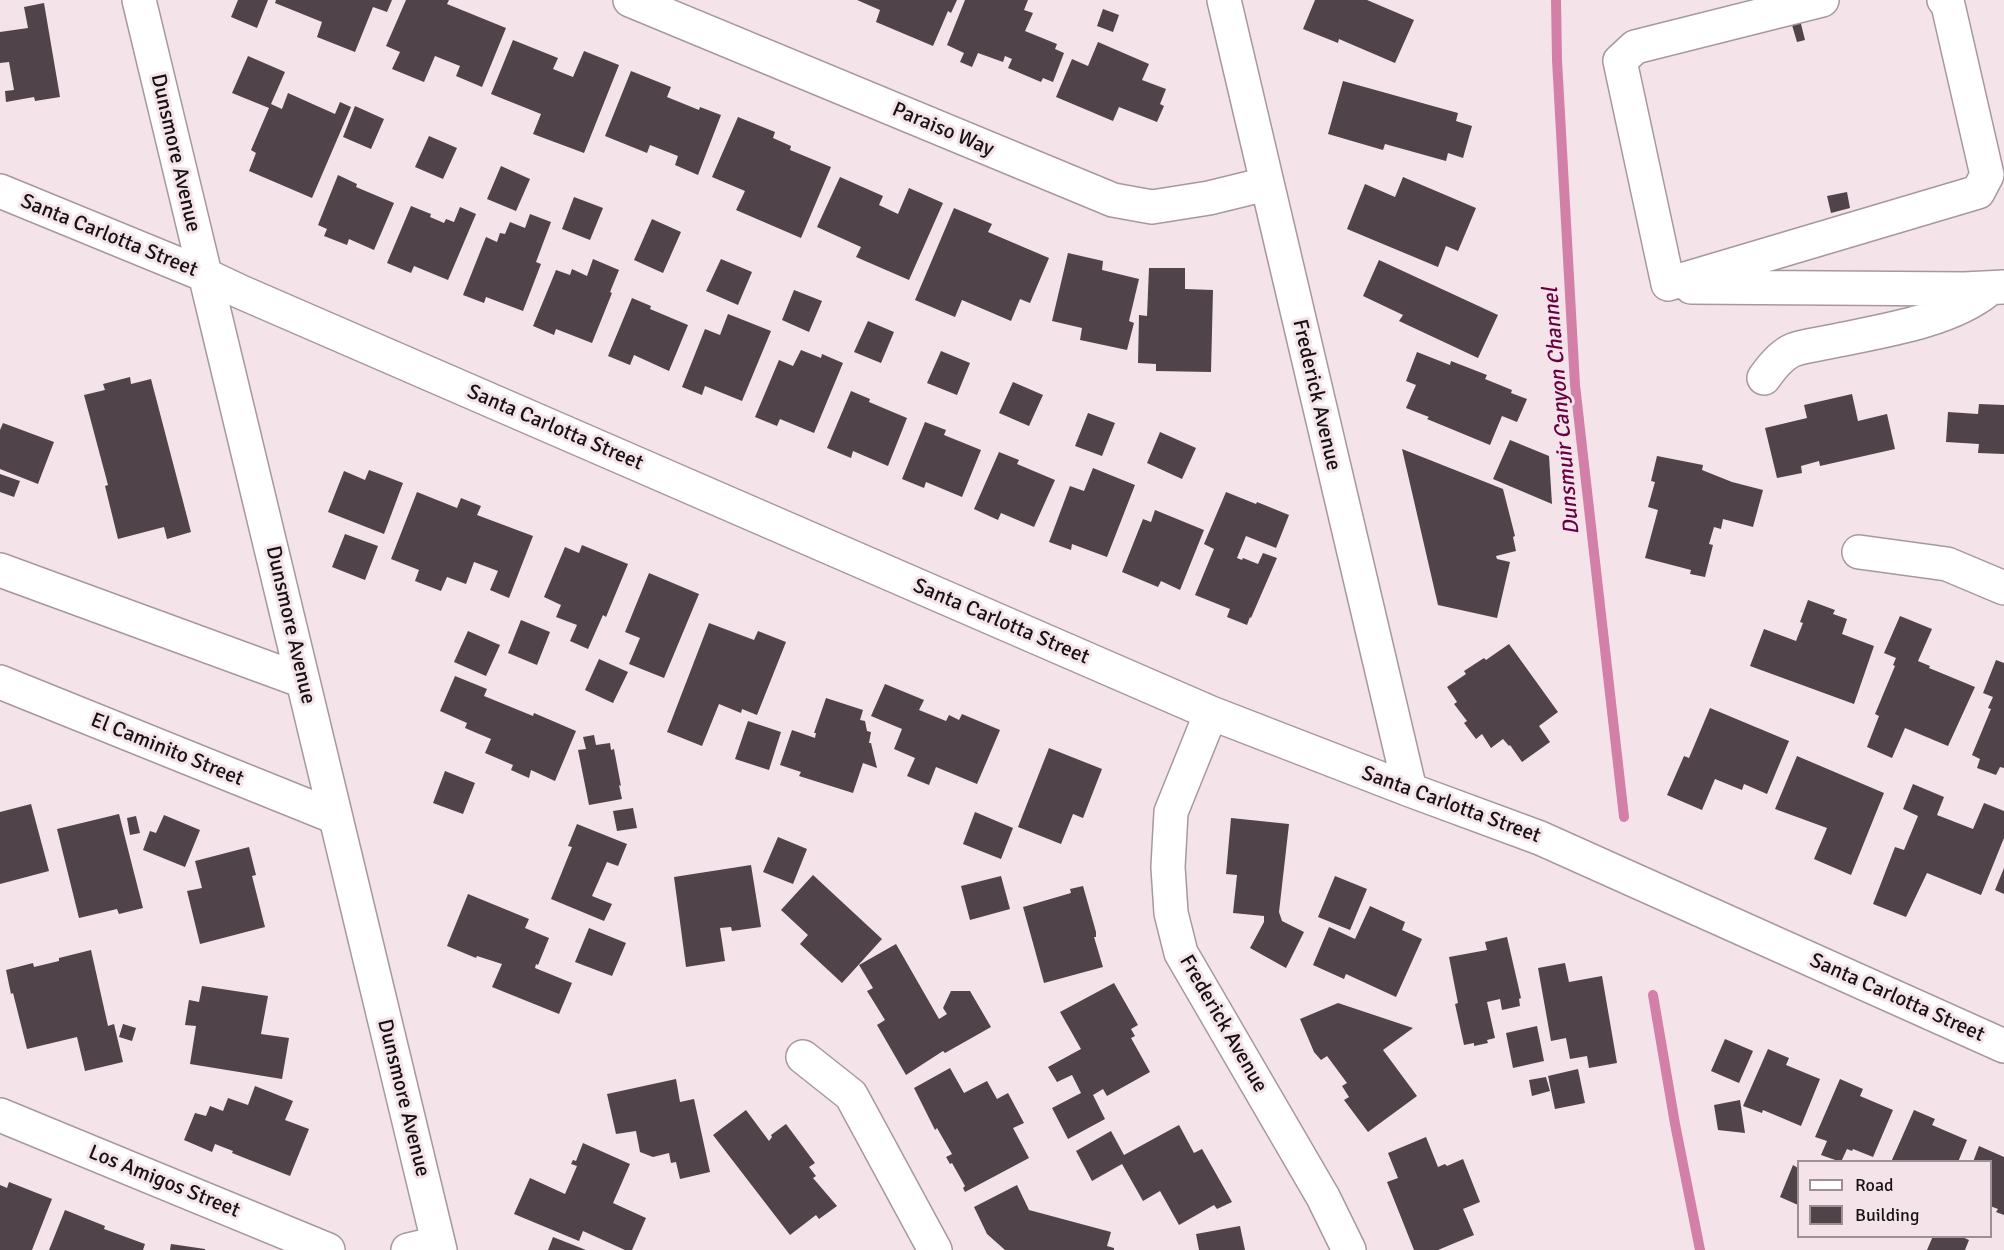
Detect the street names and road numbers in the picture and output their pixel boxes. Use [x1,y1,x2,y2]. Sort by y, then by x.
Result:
street label: Dunsmore Avenue [145,71,205,235]
street label: Paraiso Way [888,97,998,163]
street label: Santa Carlotta Street [17,189,201,283]
street label: Frederick Avenue [1286,317,1346,473]
street label: Santa Carlotta Street [463,380,647,476]
street label: Dunsmore Avenue [260,543,320,707]
street label: Santa Carlotta Street [909,574,1093,670]
street label: El Caminito Street [87,708,247,792]
street label: Santa Carlotta Street [1358,761,1544,849]
street label: Santa Carlotta Street [1806,948,1988,1048]
street label: Frederick Avenue [1173,951,1273,1097]
street label: Dunsmore Avenue [371,1017,435,1179]
street label: Los Amigos Street [85,1140,243,1224]

